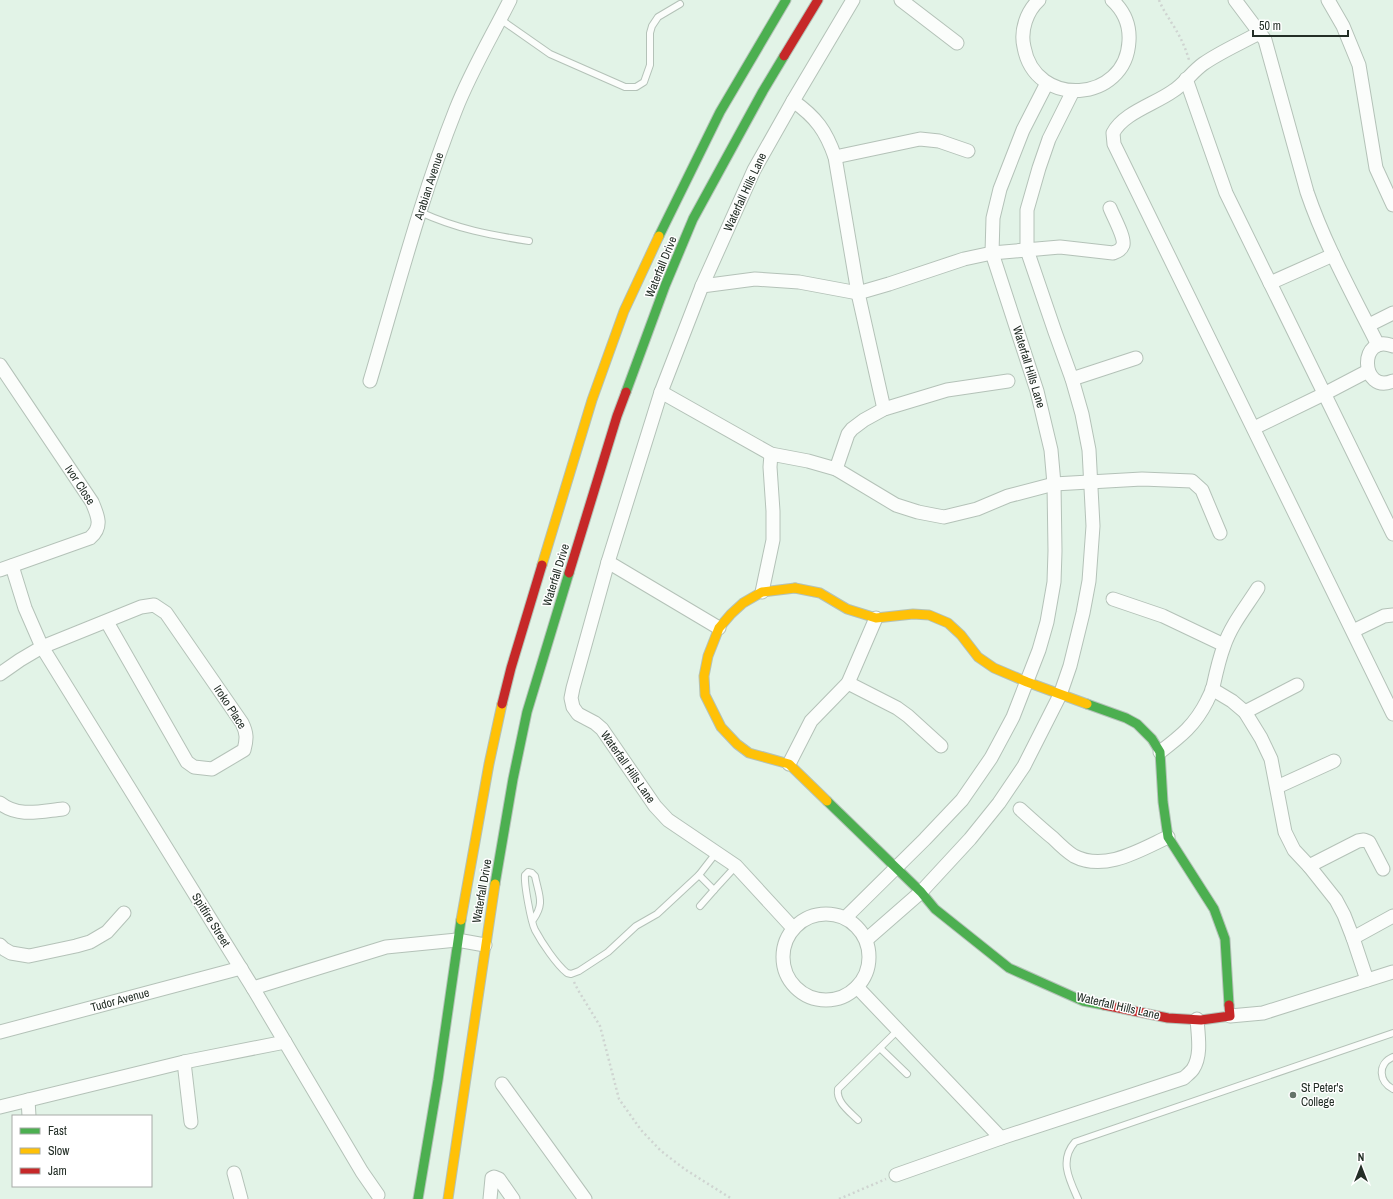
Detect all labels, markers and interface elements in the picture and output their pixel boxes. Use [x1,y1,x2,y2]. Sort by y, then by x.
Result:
scale bar [1253,12,1348,38]
text: 50 m [1259,18,1281,34]
street label: Arabian Avenue [410,150,447,223]
street label: Waterfall Hills Lane [720,150,770,234]
street label: Waterfall Drive [641,234,681,300]
street label: Waterfall Hills Lane [1009,324,1049,410]
street label: Ivor Close [61,462,99,508]
street label: Waterfall Drive [539,542,573,608]
street label: Iroko Place [210,682,250,732]
street label: Waterfall Hills Lane [597,728,659,806]
street label: Waterfall Drive [469,858,495,924]
street label: Spitfire Street [188,890,234,950]
street label: Tudor Avenue [89,984,151,1016]
street label: Waterfall Hills Lane [1075,989,1161,1023]
place label: St Peter's College [1301,1080,1343,1110]
marker: St Peter's College [1288,1090,1298,1100]
legend [12,1115,152,1187]
text: Fast [48,1123,67,1139]
text: Slow [48,1143,70,1159]
north arrow [1341,1147,1381,1187]
text: N [1358,1150,1364,1164]
text: Jam [48,1163,67,1179]

